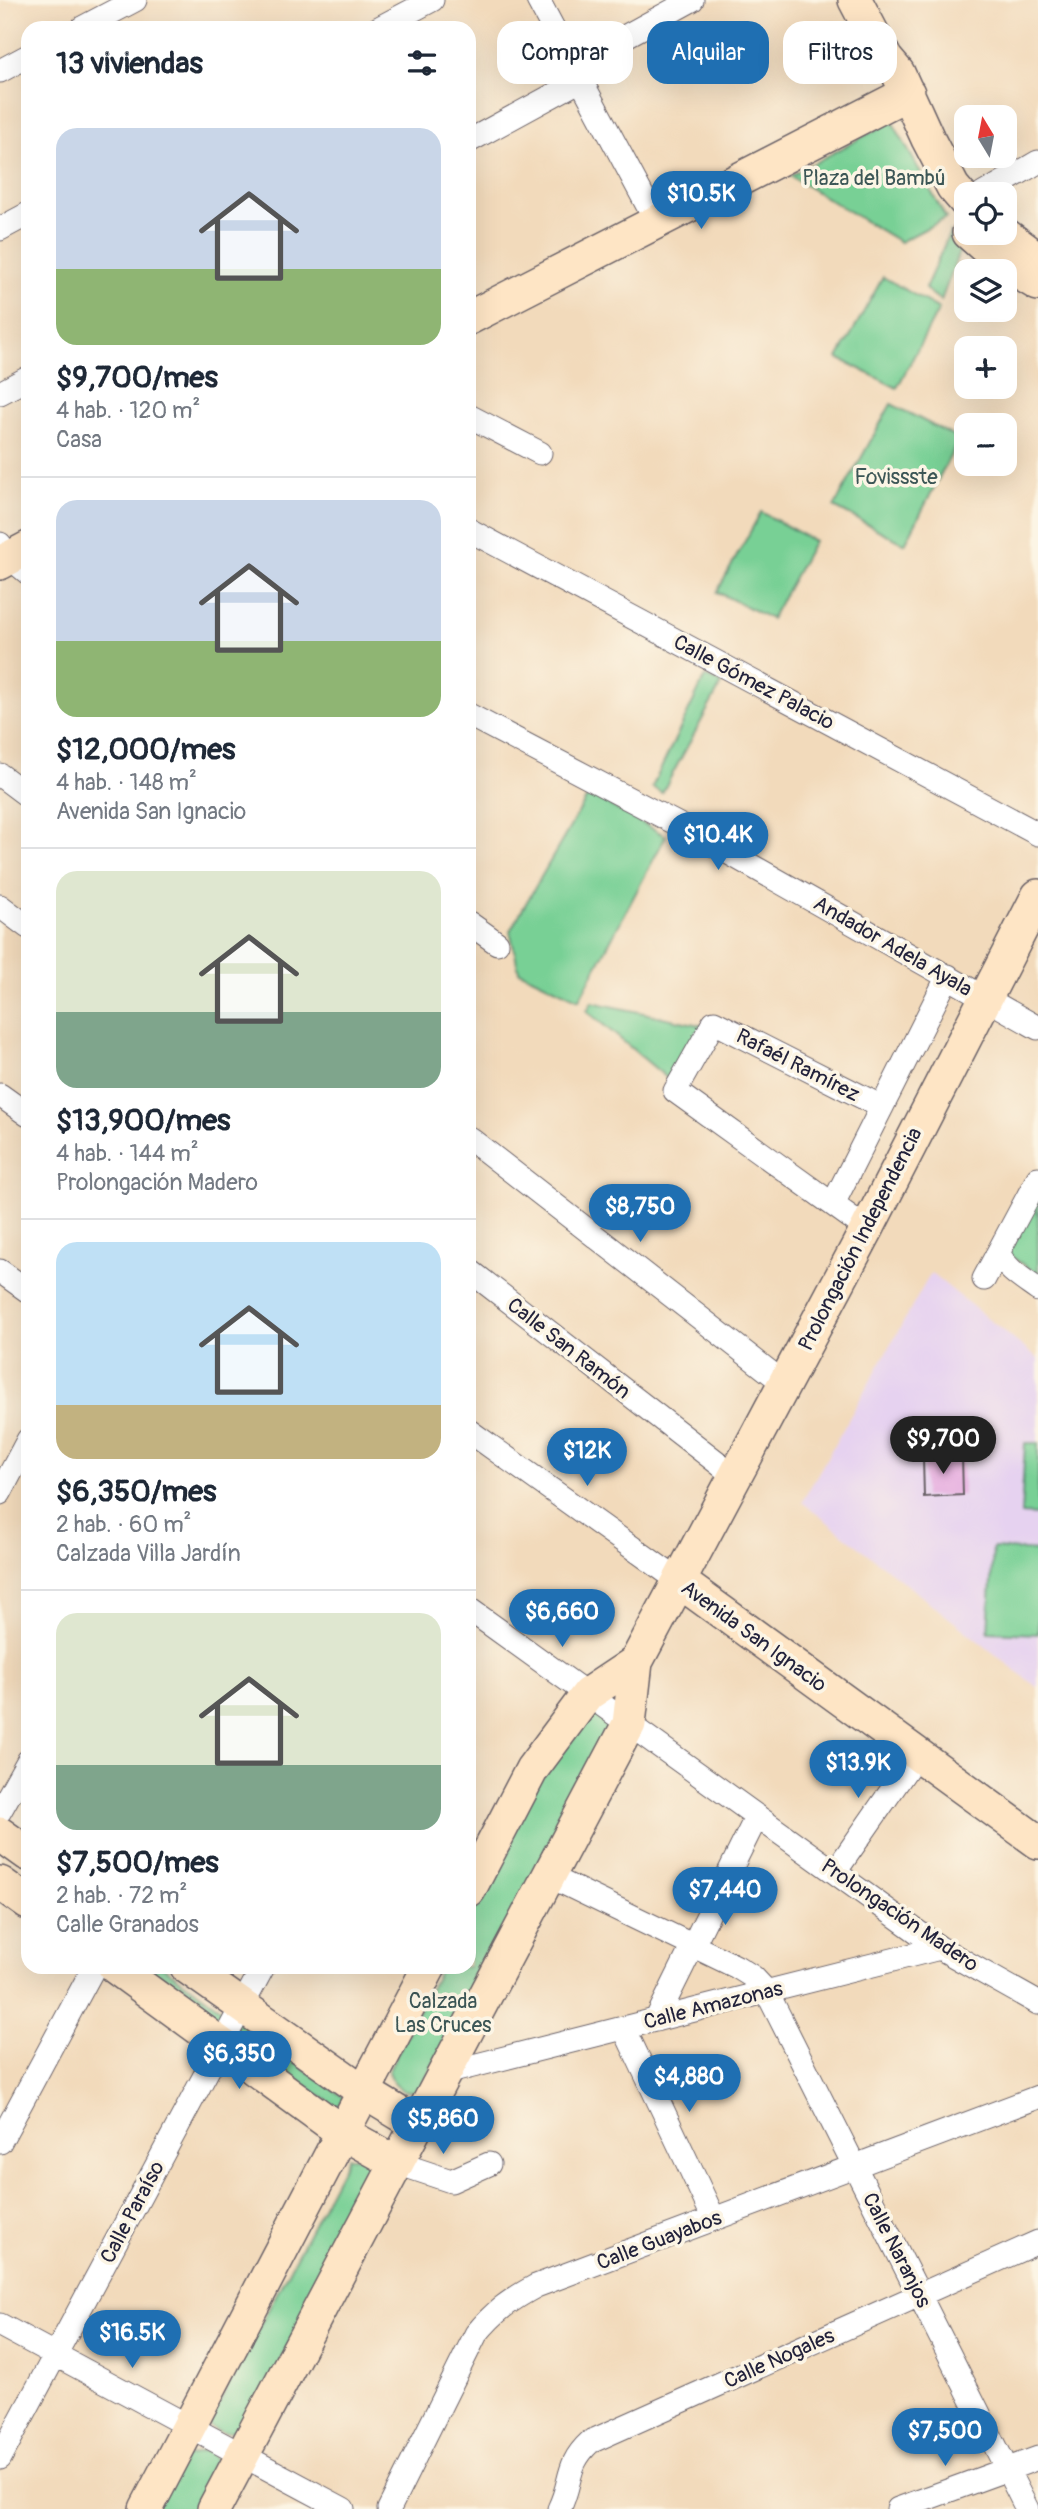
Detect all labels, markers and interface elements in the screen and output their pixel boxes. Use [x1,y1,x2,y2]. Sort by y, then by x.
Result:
chip: Comprar [497,21,633,84]
chip: Alquilar [647,21,769,84]
chip: Filtros [783,21,897,84]
icon: filters [403,44,441,82]
text: 13 viviendas [56,45,203,82]
north arrow [954,105,1017,168]
map controls [954,105,1017,476]
park label: Plaza del Bambú [802,165,946,192]
pin: $10.5K [644,172,758,231]
icon: home [186,173,312,299]
text: $10.5K [667,179,735,208]
button: locate [954,182,1017,245]
button: layers [954,259,1017,322]
button: + [954,336,1017,399]
text: $9,700/mes [56,359,218,396]
text: 4 hab. · 120 m² [56,396,200,425]
button: − [954,413,1017,476]
text: Casa [56,425,102,454]
park label: Fovissste [854,464,938,491]
icon: home [186,545,312,671]
street label: Calle Gómez Palacio [669,629,839,736]
text: $12,000/mes [56,731,235,768]
text: 4 hab. · 148 m² [56,768,197,797]
text: Avenida San Ignacio [56,797,246,826]
pin: $10.4K [661,812,775,872]
text: $10.4K [683,820,753,849]
street label: Andador Adela Ayala [809,890,977,1003]
icon: home [186,916,312,1042]
street label: Rafaél Ramírez [732,1023,864,1108]
text: $13,900/mes [56,1102,230,1139]
street label: Prolongación Independencia [792,1123,929,1355]
text: 4 hab. · 144 m² [56,1139,199,1168]
text: Prolongación Madero [56,1168,258,1197]
pin: $8,750 [583,1184,697,1244]
text: $8,750 [605,1192,675,1221]
icon: home [186,1287,312,1413]
street label: Calle San Ramón [502,1292,636,1405]
pin: $9,700 [886,1416,1000,1476]
text: $9,700 [906,1424,980,1453]
pin: $12K [546,1428,628,1488]
text: $12K [563,1436,611,1465]
text: $6,350/mes [56,1473,216,1510]
text: 2 hab. · 60 m² [56,1510,191,1539]
text: Calzada Villa Jardín [56,1539,241,1568]
street label: Avenida San Ignacio [676,1574,832,1698]
pin: $6,660 [505,1590,619,1649]
text: $6,660 [525,1597,599,1626]
icon: home [186,1658,312,1784]
pin: $13.9K [801,1741,915,1800]
text: $13.9K [825,1748,891,1777]
text: $7,500/mes [56,1844,219,1881]
street label: Prolongación Madero [816,1853,984,1978]
pin: $7,440 [668,1868,782,1927]
text: $7,440 [689,1875,761,1904]
text: 2 hab. · 72 m² [56,1881,187,1910]
text: Calle Granados [56,1910,199,1939]
street label: Calle Amazonas [641,1975,786,2036]
park label: Calzada Las Cruces [395,1988,492,2039]
pin: $6,350 [182,2032,296,2091]
text: $6,350 [203,2039,275,2068]
pin: $4,880 [632,2054,746,2114]
text: $4,880 [654,2062,724,2091]
pin: $5,860 [386,2096,500,2156]
text: $5,860 [407,2104,479,2133]
street label: Calle Paraíso [94,2156,171,2268]
street label: Calle Naranjos [856,2188,937,2313]
street label: Calle Guayabos [593,2204,726,2277]
pin: $16.5K [75,2310,189,2370]
text: $16.5K [99,2318,165,2347]
street label: Calle Nogales [720,2322,839,2395]
pin: $7,500 [888,2408,1002,2468]
text: $7,500 [908,2416,982,2445]

